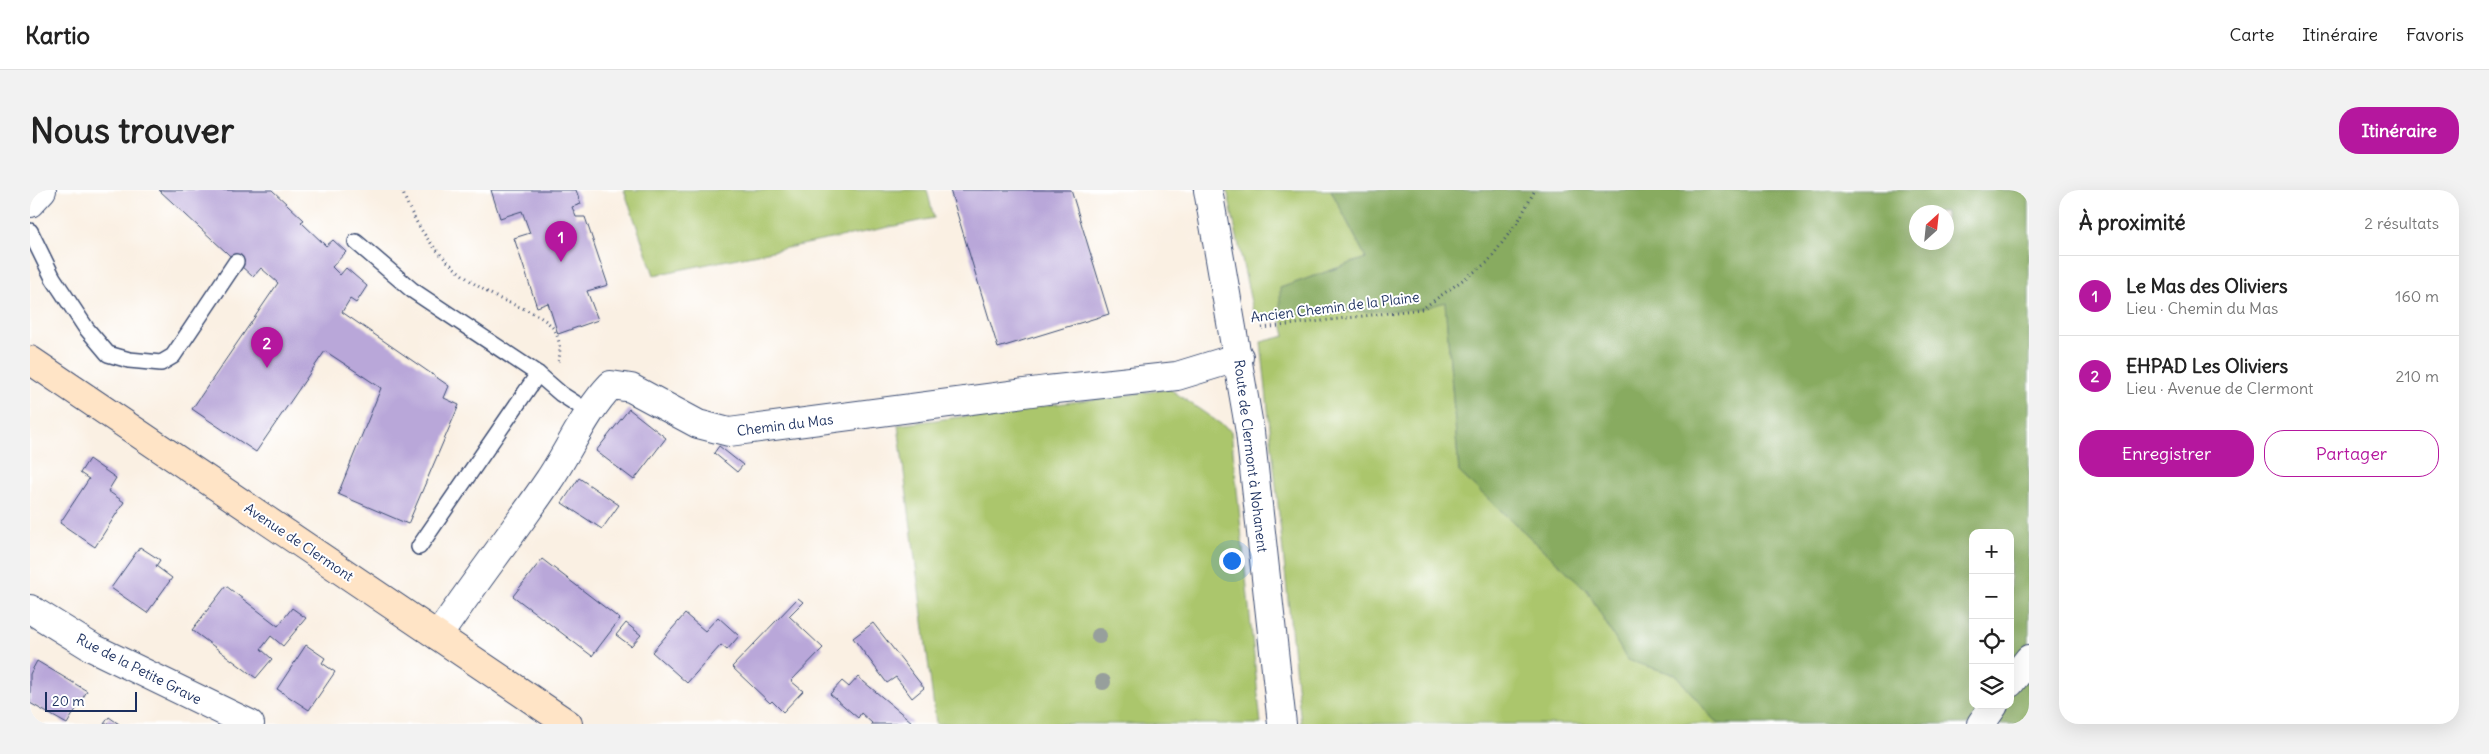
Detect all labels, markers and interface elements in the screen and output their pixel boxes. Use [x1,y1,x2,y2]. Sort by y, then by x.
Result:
text: Kartio [25,20,90,50]
text: Carte [2229,23,2274,46]
text: Itinéraire [2302,23,2378,46]
text: Favoris [2406,23,2464,46]
button: Itinéraire [2339,107,2459,154]
text: Nous trouver [30,108,234,152]
north arrow [1909,205,1954,250]
text: À proximité [2079,209,2186,236]
text: 2 résultats [2364,213,2439,233]
pin: 1 [545,221,577,262]
text: Le Mas des Oliviers [2126,274,2288,298]
text: 1 [2092,286,2098,306]
text: 160 m [2395,286,2439,306]
street label: Ancien Chemin de la Plaine [1250,288,1420,326]
text: Lieu · Chemin du Mas [2126,298,2278,318]
pin: 2 [251,327,283,368]
text: EHPAD Les Oliviers [2126,354,2288,378]
street label: Route de Clermont à Nohanent [1230,358,1272,554]
text: 2 [2091,366,2099,386]
text: 210 m [2396,366,2439,386]
text: Lieu · Avenue de Clermont [2126,378,2313,398]
street label: Chemin du Mas [736,410,834,440]
button: Enregistrer [2079,430,2254,477]
button: Partager [2264,430,2439,477]
street label: Avenue de Clermont [241,499,357,585]
map controls [1969,529,2014,709]
button: + [1969,529,2014,574]
your location [1219,548,1245,574]
button: − [1969,574,2014,619]
button: locate [1969,619,2014,664]
street label: Rue de la Petite Grave [73,630,205,708]
button: layers [1969,664,2014,709]
scale bar [45,689,138,712]
text: 20 m [52,692,85,710]

